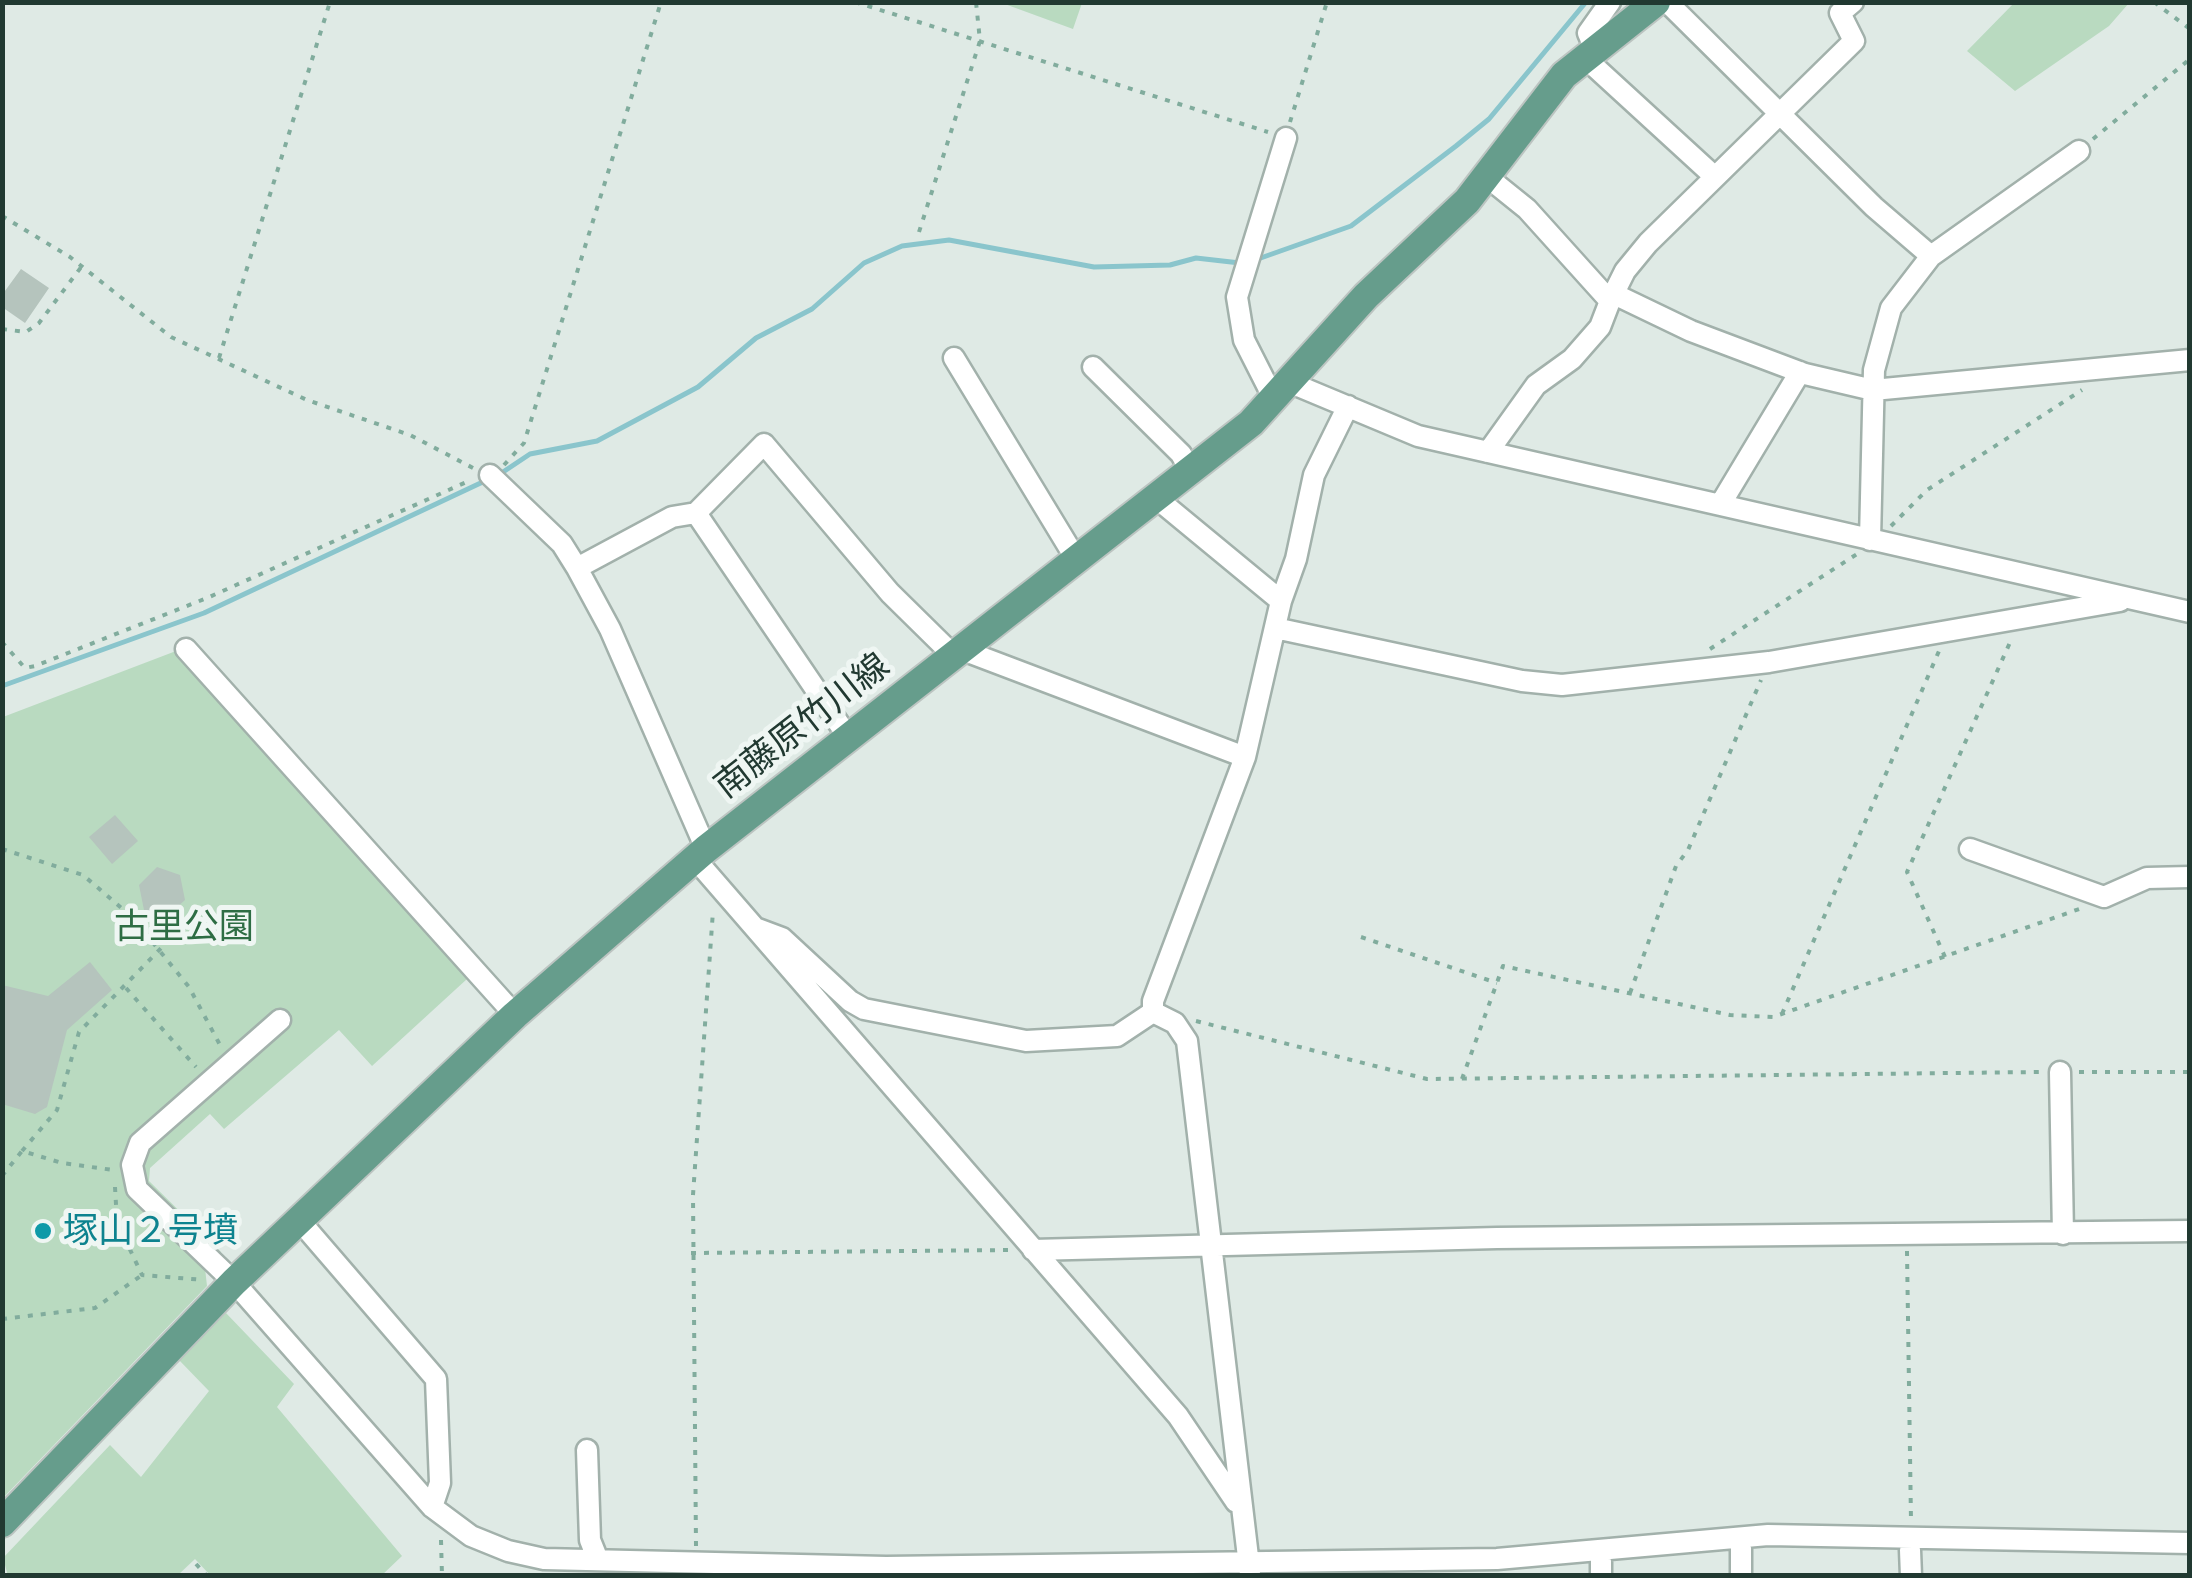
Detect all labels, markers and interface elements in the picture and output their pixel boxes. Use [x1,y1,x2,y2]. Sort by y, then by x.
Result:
street label: 南藤原竹川線 [706,645,898,807]
park label: 古里公園 [114,906,254,948]
place label: 塚山２号墳 [63,1210,238,1252]
marker: 塚山２号墳 [32,1220,54,1242]

